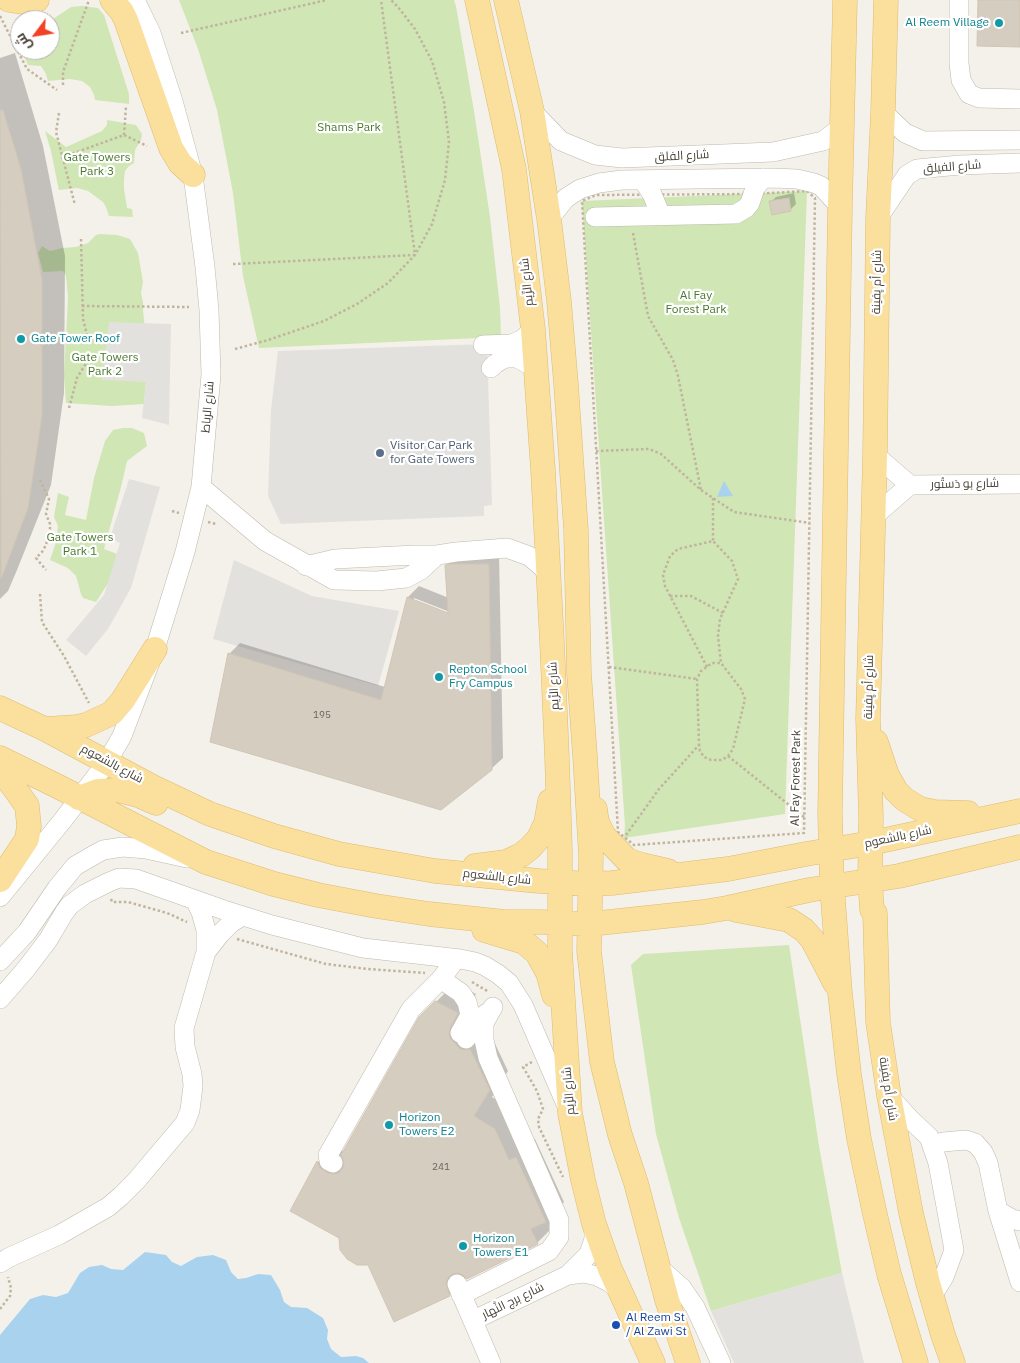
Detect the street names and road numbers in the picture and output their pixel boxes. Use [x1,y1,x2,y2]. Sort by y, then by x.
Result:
street label: شارع الفلق [654,147,710,165]
street label: شارع الفيلق [922,158,982,176]
street label: شارع أم يِفينة [869,250,885,314]
street label: شارع الرِّيم [517,257,537,307]
street label: شارع الرباط [199,380,217,434]
street label: شارع بو دَستُور [931,476,999,492]
street label: شارع أم يِفينة [861,655,877,719]
street label: شارع الرِّيم [546,662,562,710]
street label: Al Fay Forest Park [788,730,804,826]
street label: شارع بالشعوم [78,742,146,786]
street label: شارع بالشعوم [863,823,933,851]
street label: شارع بالشعوم [462,866,532,888]
street label: شارع أم يِفينة [876,1056,900,1122]
street label: شارع الرِّيم [560,1066,578,1116]
street label: شارع برج النَّهار [480,1280,546,1322]

